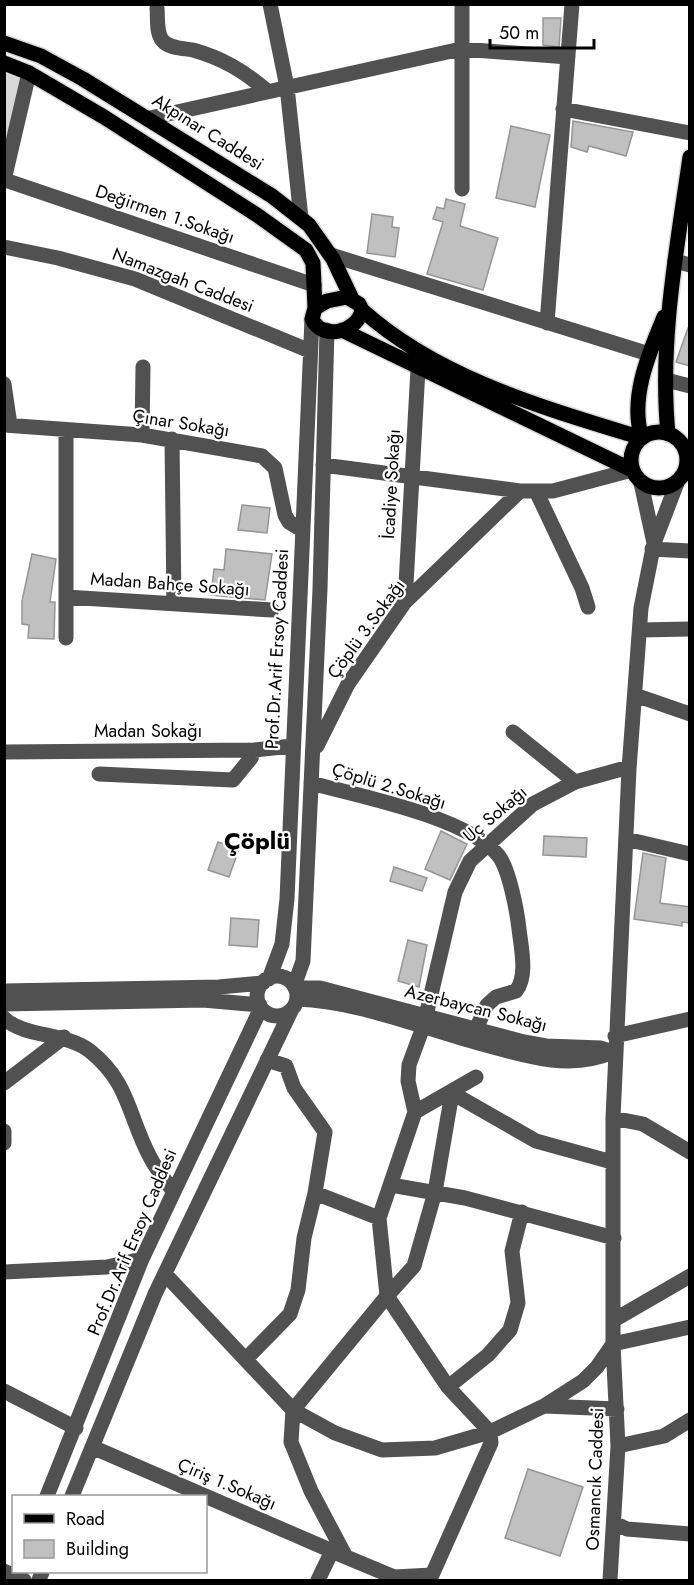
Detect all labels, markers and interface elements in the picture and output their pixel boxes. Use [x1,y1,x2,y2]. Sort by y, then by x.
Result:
scale bar [490,12,594,50]
text: 50 m [499,20,539,46]
street label: Akpınar Caddesi [147,87,269,177]
street label: Değirmen 1.Sokağı [92,178,238,250]
street label: Namazgah Caddesi [108,241,258,319]
street label: Çınar Sokağı [131,403,231,443]
street label: İcadiye Sokağı [375,428,407,540]
street label: Prof.Dr.Arif Ersoy Caddesi [259,548,295,750]
street label: Madan Bahçe Sokağı [89,565,251,603]
street label: Çöplü 3.Sokağı [321,574,411,684]
street label: Madan Sokağı [94,718,202,744]
street label: Çöplü 2.Sokağı [329,756,449,816]
street label: Uç Sokağı [457,779,533,849]
district label: Çöplü [224,823,290,858]
street label: Azerbaycan Sokağı [402,978,550,1038]
street label: Prof.Dr.Arif Ersoy Caddesi [81,1145,183,1339]
street label: Osmancık Caddesi [580,1407,610,1551]
street label: Çiriş 1.Sokağı [173,1451,281,1517]
legend [12,1495,207,1573]
text: Road [66,1506,105,1532]
text: Building [66,1536,129,1562]

